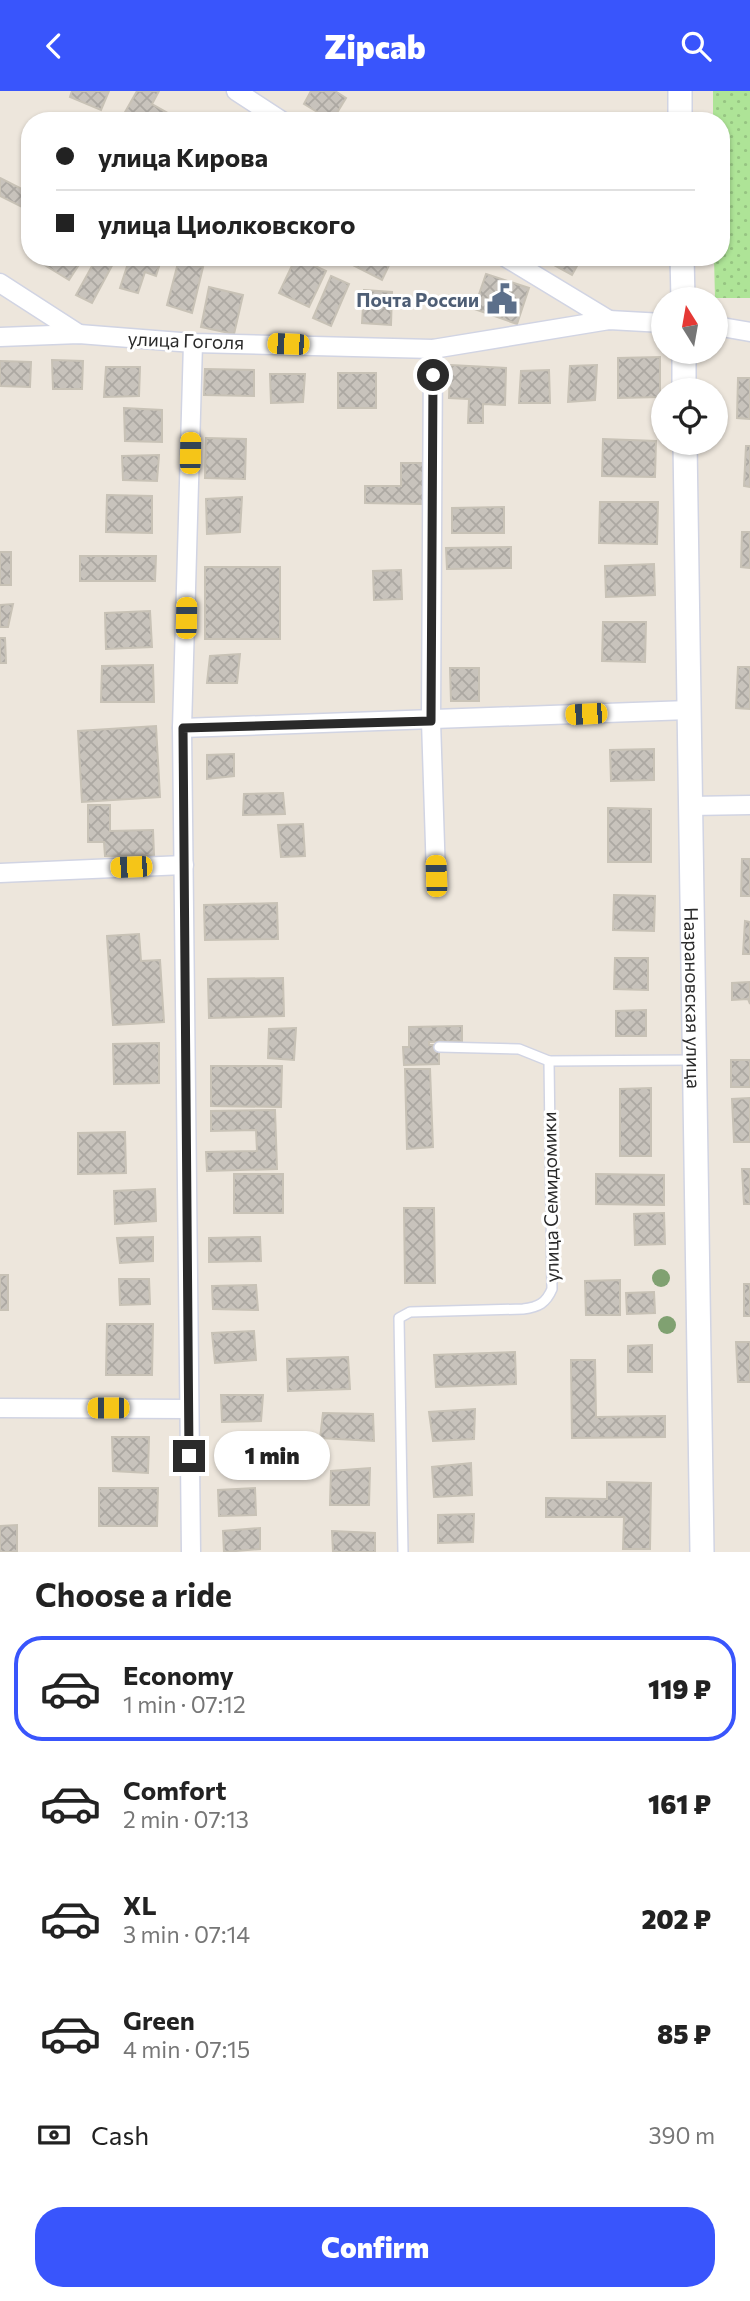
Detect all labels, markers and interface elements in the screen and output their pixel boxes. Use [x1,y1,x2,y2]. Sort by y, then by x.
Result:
text: Zipcab [324,26,426,66]
icon: back [35,27,73,65]
icon: search [677,27,715,65]
text: улица Кирова [98,141,268,172]
text: улица Циолковского [98,208,356,239]
public building icon: Почта России [485,282,519,316]
north arrow [651,287,728,364]
map controls [651,287,728,455]
place label: Почта России [356,288,479,311]
street label: улица Гоголя [127,326,245,354]
car [267,333,310,355]
route start [417,359,449,391]
button: locate [651,378,728,455]
car [180,432,201,474]
car [176,597,197,639]
car [565,702,608,726]
car [425,855,448,897]
car [110,856,153,878]
street label: Назрановская улица [681,907,706,1089]
street label: улица Семидомики [537,1111,563,1283]
car [88,1398,130,1419]
callout: 1 min [214,1431,329,1481]
route end [173,1440,205,1472]
text: 1 min [244,1441,300,1469]
text: Choose a ride [35,1574,232,1614]
icon: car [39,1657,102,1720]
text: Economy [123,1659,234,1690]
text: 119 ₽ [648,1673,711,1704]
text: 1 min · 07:12 [123,1690,246,1718]
icon: car [39,1772,102,1835]
text: Comfort [123,1774,226,1805]
text: 161 ₽ [648,1788,711,1819]
text: 2 min · 07:13 [123,1805,249,1833]
icon: car [39,1887,102,1950]
text: XL [123,1889,157,1920]
text: 202 ₽ [641,1903,711,1934]
text: 3 min · 07:14 [123,1920,250,1948]
icon: car [39,2002,102,2065]
text: Green [123,2004,195,2035]
text: 85 ₽ [657,2018,711,2049]
text: 4 min · 07:15 [123,2035,250,2063]
icon: cash [35,2116,73,2154]
text: Cash [91,2119,149,2150]
text: 390 m [648,2121,715,2149]
button: Confirm [35,2207,715,2287]

